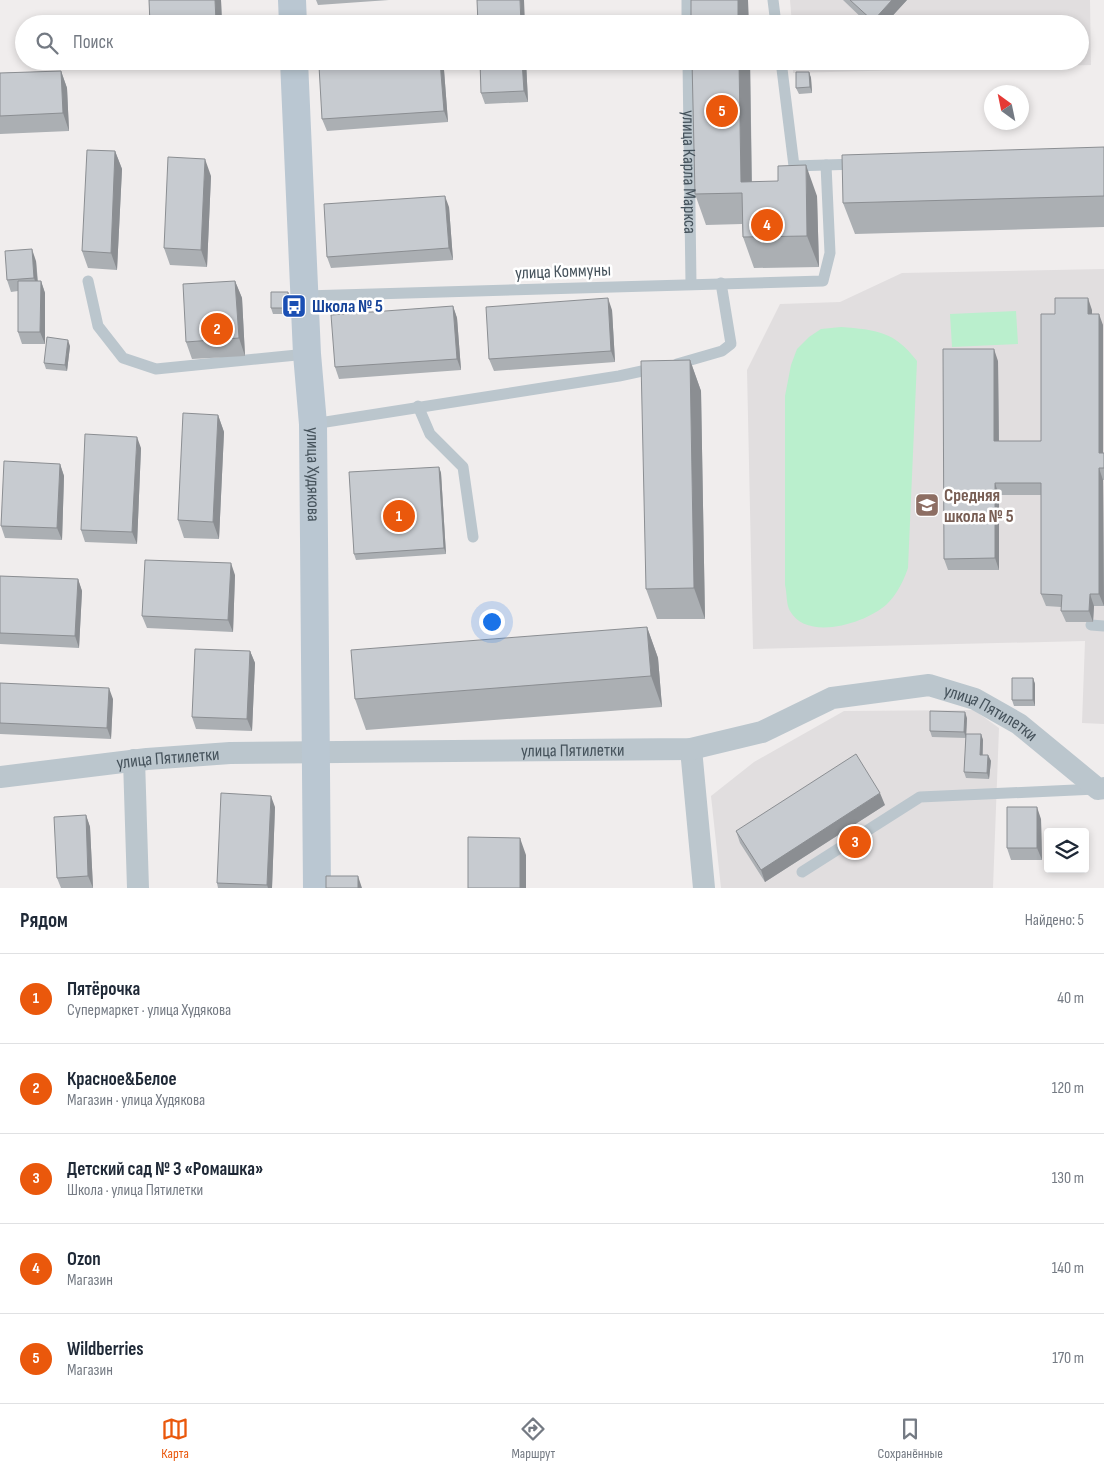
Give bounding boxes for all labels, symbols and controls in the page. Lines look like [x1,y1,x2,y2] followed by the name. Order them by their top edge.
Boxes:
[15,15,1089,70] search box
[33,29,61,57] icon: search
[73,31,113,54] text: Поиск
[984,85,1029,130] north arrow
[706,92,738,130] pin: 5
[678,110,700,234] street label: улица Карла Маркса
[751,206,783,244] pin: 4
[515,259,611,284] street label: улица Коммуны
[281,293,307,319] bus stop icon: Школа № 5
[312,296,383,317] place label: Школа № 5
[201,310,233,348] pin: 2
[302,427,324,522] street label: улица Худякова
[944,485,1014,527] place label: Средняя школа № 5
[914,492,940,518] school or university icon: Средняя школа № 5
[383,497,415,535] pin: 1
[479,609,505,635] your location
[941,680,1042,746] street label: улица Пятилетки
[521,740,624,761] street label: улица Пятилетки
[115,744,220,774] street label: улица Пятилетки
[839,823,871,861] pin: 3
[1044,828,1089,873] map controls
[1044,828,1089,873] button: layers
[20,908,68,933] text: Рядом
[1025,911,1084,930] text: Найдено: 5
[67,978,140,1001] text: Пятёрочка
[33,989,39,1008] text: 1
[1057,989,1084,1008] text: 40 m
[67,1001,231,1020] text: Супермаркет · улица Худякова
[67,1068,177,1091] text: Красное&Белое
[32,1079,40,1098] text: 2
[1052,1079,1084,1098] text: 120 m
[67,1091,205,1110] text: Магазин · улица Худякова
[67,1158,263,1181] text: Детский сад № 3 «Ромашка»
[32,1169,40,1188] text: 3
[1052,1169,1084,1188] text: 130 m
[67,1181,203,1200] text: Школа · улица Пятилетки
[67,1248,101,1271] text: Ozon
[32,1259,40,1278] text: 4
[1052,1259,1084,1278] text: 140 m
[67,1271,113,1290] text: Магазин
[67,1338,144,1361] text: Wildberries
[32,1349,40,1368] text: 5
[1052,1349,1084,1368] text: 170 m
[67,1361,113,1380] text: Магазин
[161,1415,189,1462] tab: Карта
[511,1415,555,1462] tab: Маршрут
[878,1415,943,1462] tab: Сохранённые

